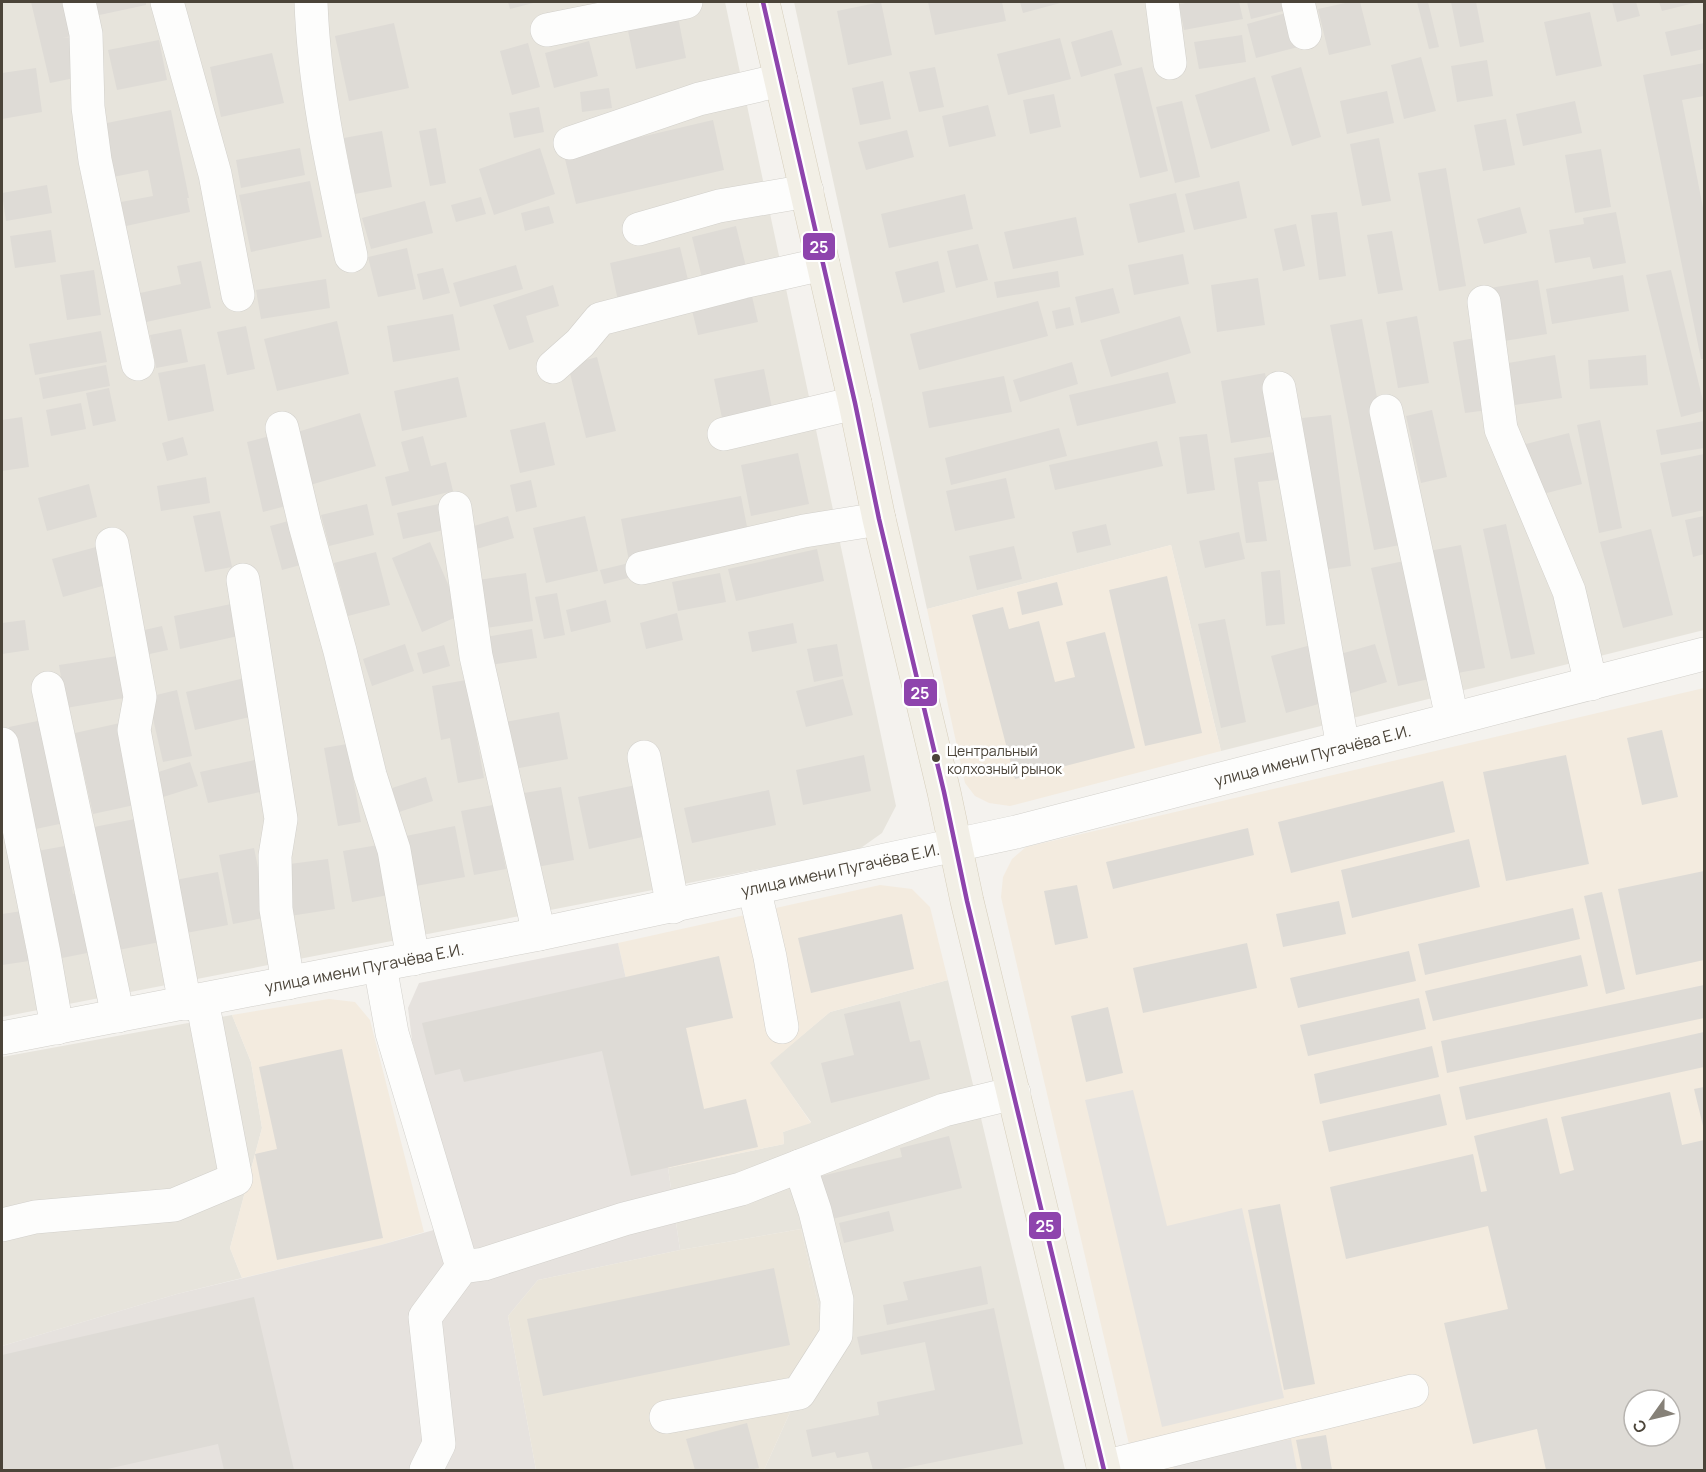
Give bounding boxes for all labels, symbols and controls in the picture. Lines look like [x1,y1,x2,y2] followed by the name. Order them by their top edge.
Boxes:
[802,232,836,261] line badge: 25
[810,236,828,258] text: 25
[903,678,938,707] line badge: 25
[911,682,929,704] text: 25
[1212,719,1413,791] street label: улица имени Пугачёва Е.И.
[947,741,1063,778] place label: Центральный колхозный рынок
[930,752,942,764] marker: Центральный колхозный рынок
[739,838,941,901] street label: улица имени Пугачёва Е.И.
[263,938,466,998] street label: улица имени Пугачёва Е.И.
[1028,1211,1062,1240] line badge: 25
[1036,1215,1054,1237] text: 25
[1622,1388,1682,1448] north arrow
[1627,1415,1652,1437] text: С

